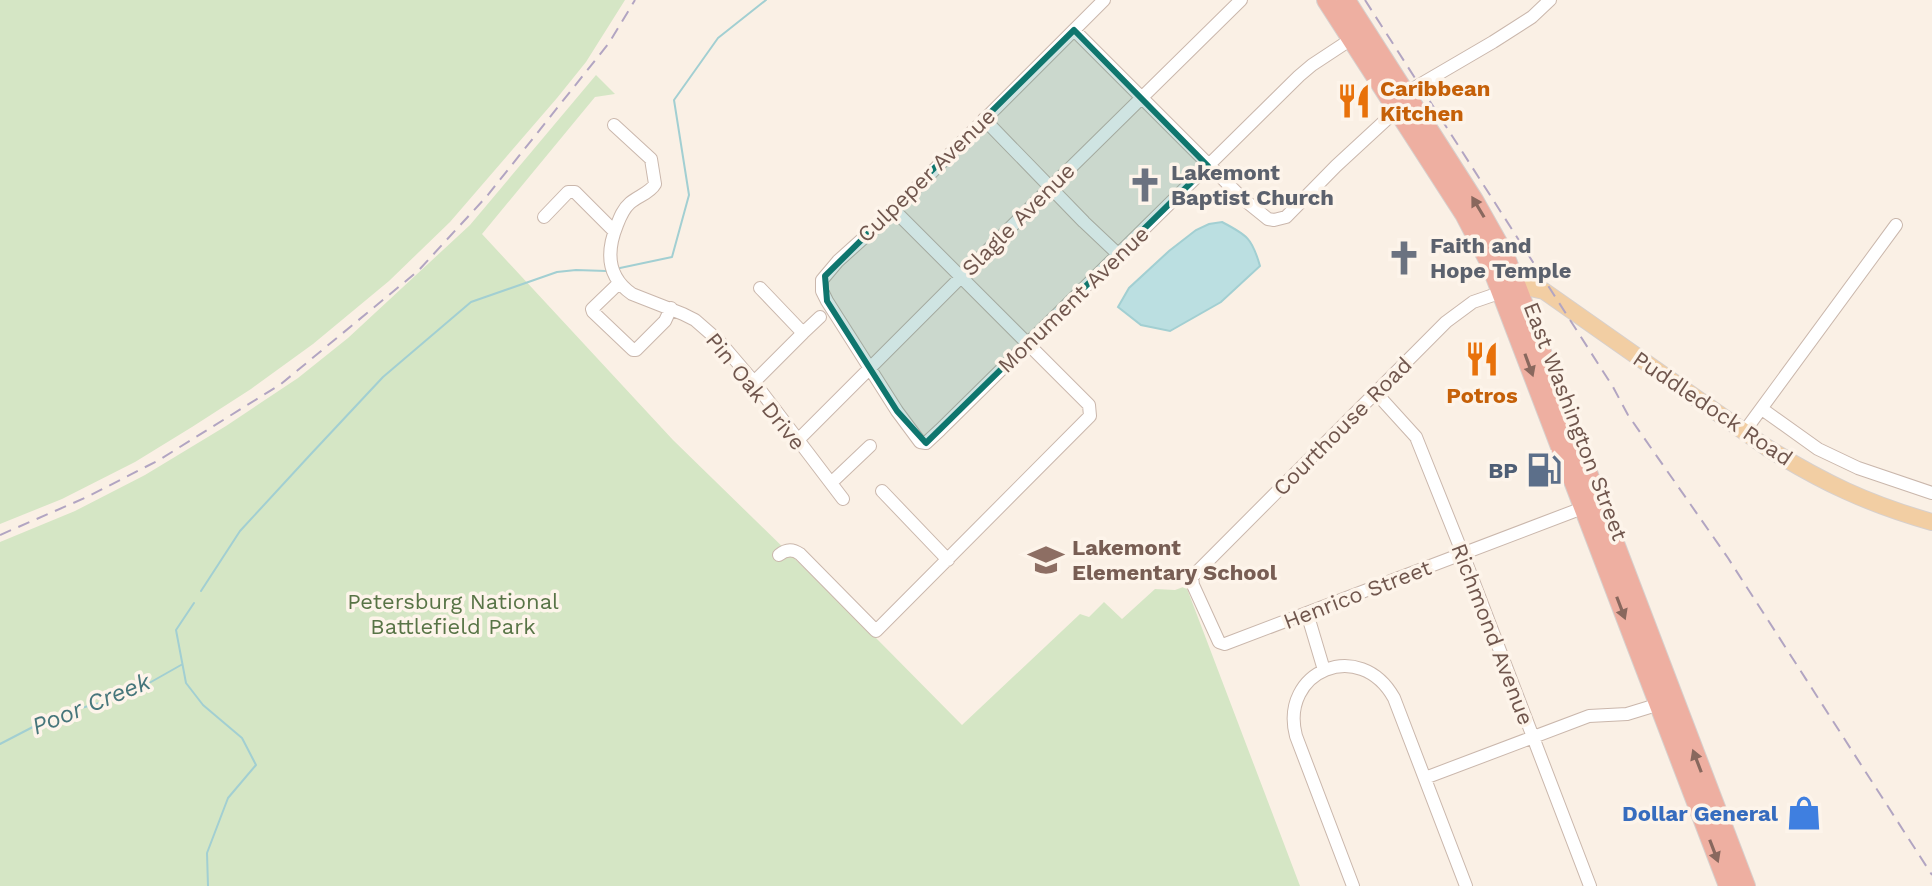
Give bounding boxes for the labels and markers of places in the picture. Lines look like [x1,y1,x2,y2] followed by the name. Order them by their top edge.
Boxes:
[1380,76,1490,126] place label: Caribbean Kitchen
[1335,82,1373,120] restaurant icon: Caribbean Kitchen
[1171,160,1334,210] place label: Lakemont Baptist Church
[1126,166,1164,204] church icon: Lakemont Baptist Church
[1430,233,1571,283] place label: Faith and Hope Temple
[1385,239,1423,277] church icon: Faith and Hope Temple
[1463,340,1501,378] restaurant icon: Potros
[1446,383,1518,408] place label: Potros
[1525,451,1563,489] fuel station icon: BP
[1488,458,1518,483] place label: BP
[1072,535,1278,585] place label: Lakemont Elementary School
[1027,541,1065,579] school or university icon: Lakemont Elementary School
[1785,794,1823,832] shop icon: Dollar General
[1622,801,1779,826] place label: Dollar General

